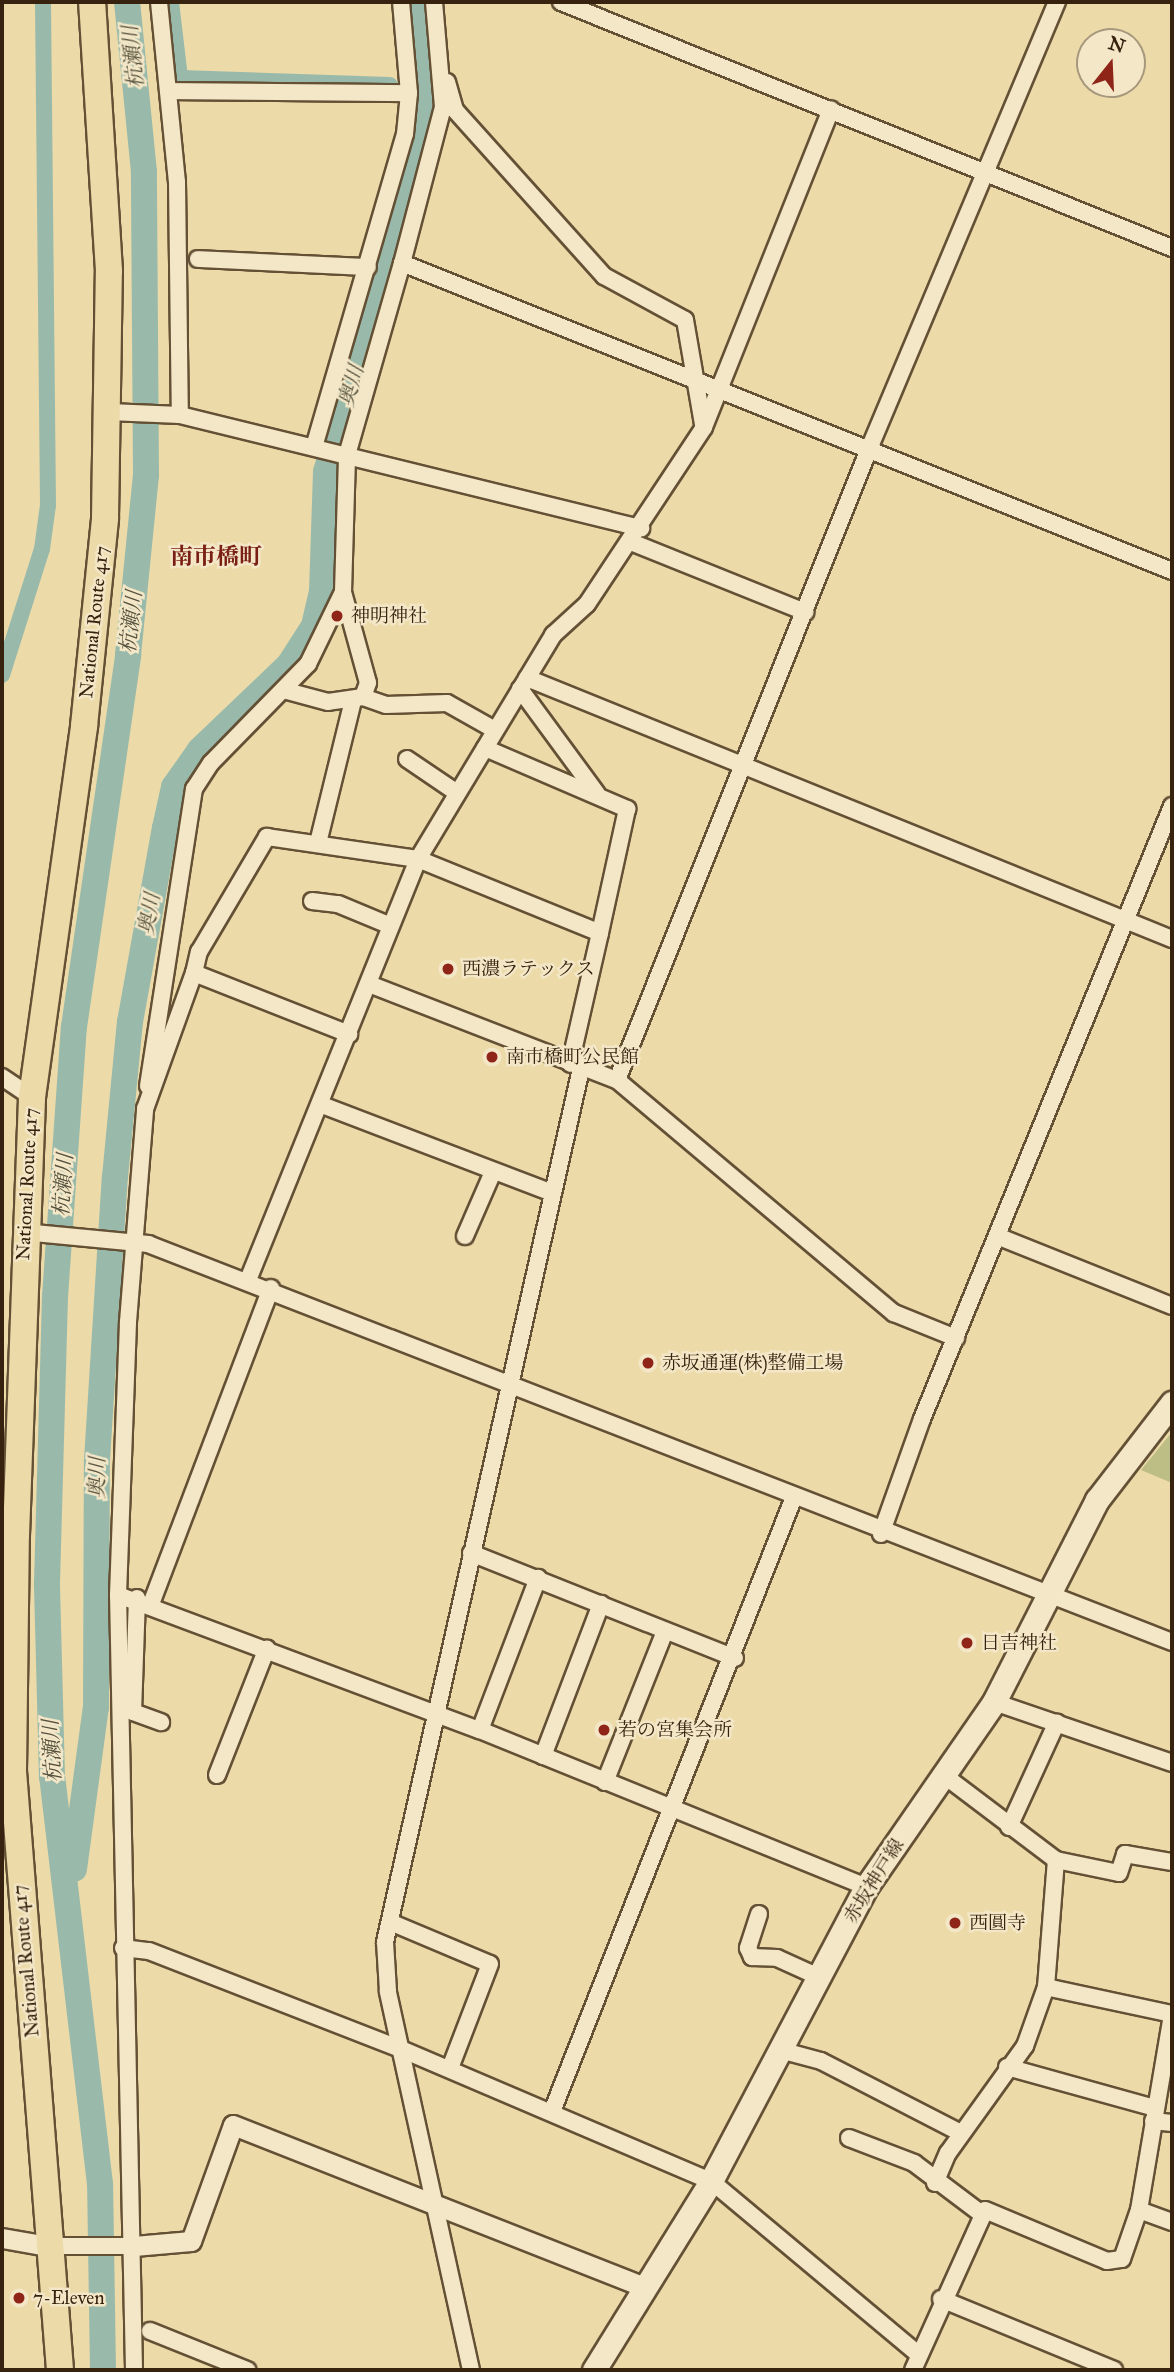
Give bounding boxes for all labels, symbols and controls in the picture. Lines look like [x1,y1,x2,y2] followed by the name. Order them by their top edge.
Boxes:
[117,24,149,90] water label: 杭瀬川
[1076,28,1146,98] north arrow
[1106,31,1128,58] text: N
[333,362,369,410] water label: 奥川
[170,542,262,570] district label: 南市橋町
[75,545,113,699] street label: National Route 417
[115,589,147,655] water label: 杭瀬川
[351,605,427,627] place label: 神明神社
[329,608,345,624] marker: 神明神社
[133,891,165,937] water label: 奥川
[462,958,595,980] place label: 西濃ラテックス
[440,961,456,977] marker: 西濃ラテックス
[506,1046,639,1068] place label: 南市橋町公民館
[484,1049,500,1065] marker: 南市橋町公民館
[12,1107,42,1261] street label: National Route 417
[48,1153,78,1217] water label: 杭瀬川
[662,1352,844,1374] place label: 赤坂通運(株)整備工場
[640,1355,656,1371] marker: 赤坂通運(株)整備工場
[84,1457,110,1499] water label: 奥川
[981,1632,1057,1654] place label: 日吉神社
[959,1635,975,1651] marker: 日吉神社
[38,1719,66,1783] water label: 杭瀬川
[618,1719,732,1741] place label: 若の宮集会所
[596,1722,612,1738] marker: 若の宮集会所
[839,1835,909,1927] street label: 赤坂神戸線
[8,1884,44,2038] street label: National Route 417
[969,1912,1026,1934] place label: 西圓寺
[947,1915,963,1931] marker: 西圓寺
[33,2287,105,2309] place label: 7-Eleven
[11,2290,27,2306] marker: 7-Eleven

